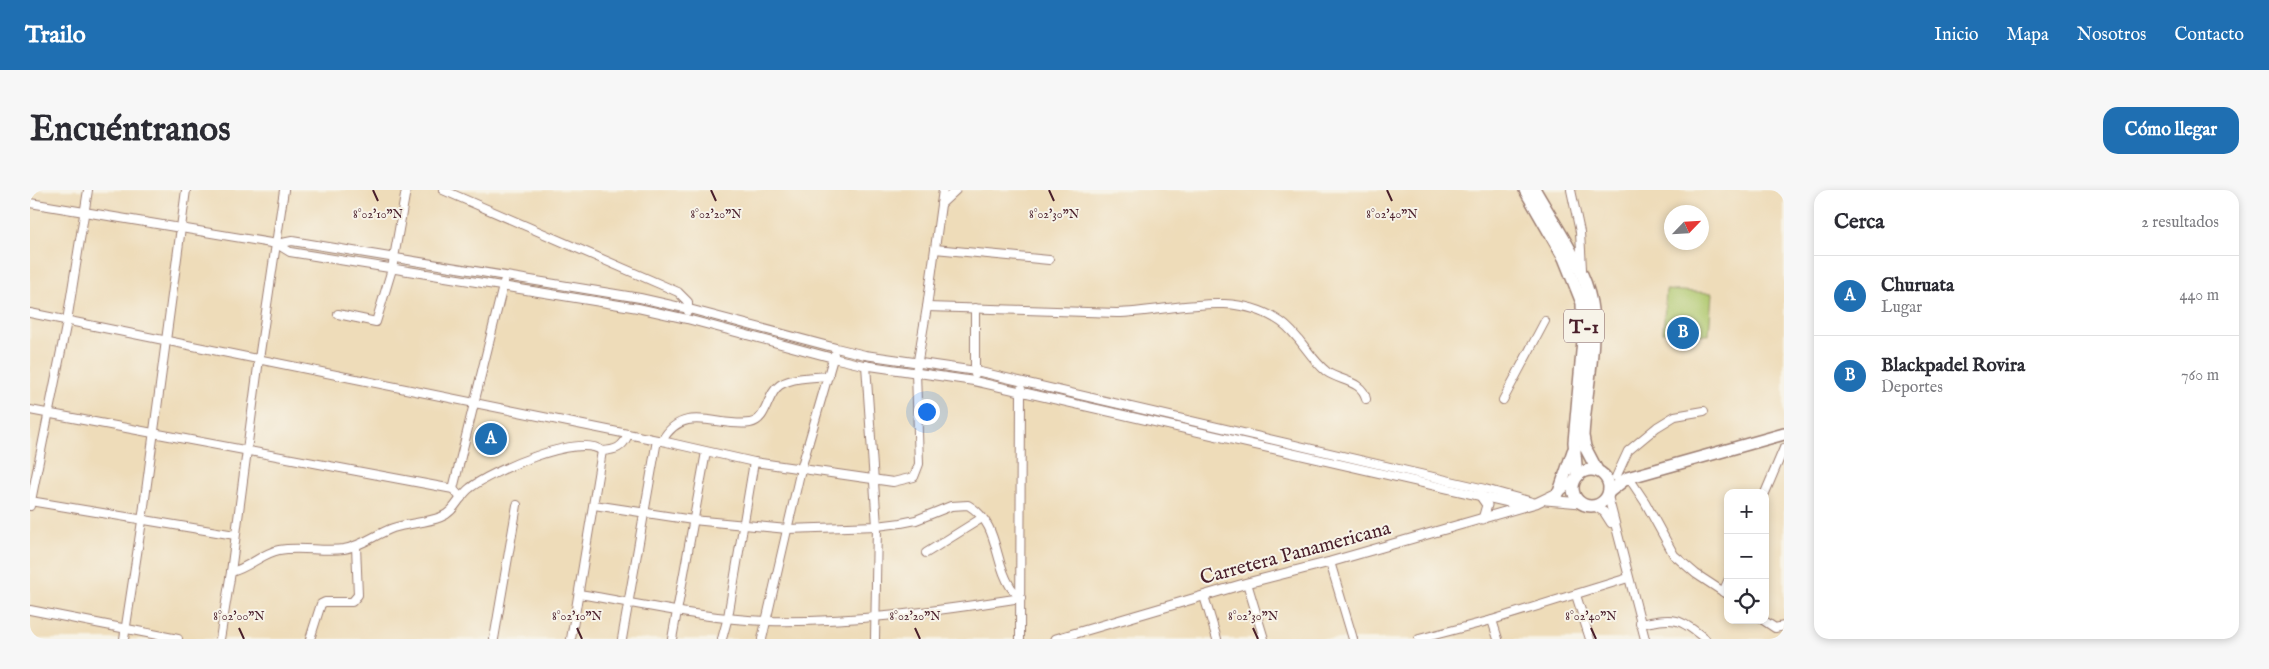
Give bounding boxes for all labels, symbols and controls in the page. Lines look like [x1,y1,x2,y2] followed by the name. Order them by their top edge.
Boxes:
[25,20,86,51] text: Trailo
[1934,24,1979,47] text: Inicio
[2007,24,2049,47] text: Mapa
[2077,24,2146,47] text: Nosotros
[2174,24,2244,47] text: Contacto
[2103,107,2239,154] button: Cómo llegar
[30,108,230,153] text: Encuéntranos
[1664,205,1709,250] north arrow
[353,207,404,222] text: 8°02'10"N
[690,207,742,222] text: 8°02'20"N
[1029,207,1080,222] text: 8°02'30"N
[1366,207,1418,222] text: 8°02'40"N
[1834,209,1884,236] text: Cerca
[2141,213,2219,233] text: 2 resultados
[1881,274,1954,298] text: Churuata
[1845,286,1855,306] text: A
[2180,286,2219,306] text: 440 m
[1881,298,1922,318] text: Lugar
[1564,310,1604,342] road number: T-1
[1667,314,1699,352] pin: B
[1881,354,2025,378] text: Blackpadel Rovira
[1845,366,1855,386] text: B
[2181,366,2219,386] text: 760 m
[1881,378,1943,398] text: Deportes
[914,399,940,425] your location
[475,420,507,458] pin: A
[1724,489,1769,624] map controls
[1724,489,1769,534] button: +
[1197,516,1394,591] street label: Carretera Panamericana
[1724,534,1769,579] button: −
[1724,579,1769,624] button: locate
[213,609,265,624] text: 8°02'00"N
[552,609,603,624] text: 8°02'10"N
[889,609,941,624] text: 8°02'20"N
[1228,609,1279,624] text: 8°02'30"N
[1565,609,1617,624] text: 8°02'40"N

